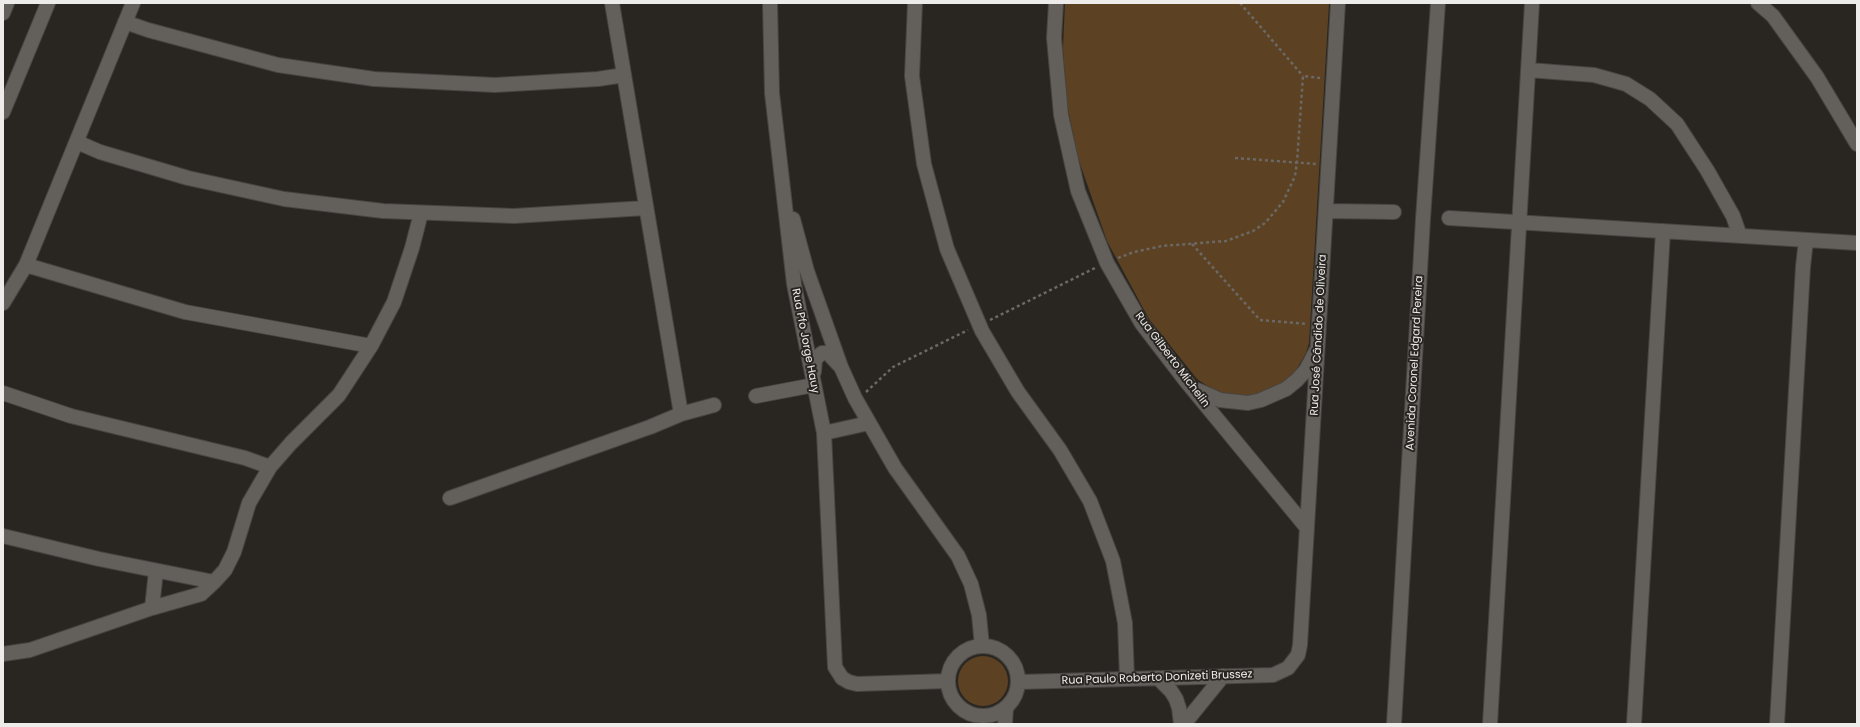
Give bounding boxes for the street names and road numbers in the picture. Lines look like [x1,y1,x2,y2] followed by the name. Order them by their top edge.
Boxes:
[1308,254,1330,416] street label: Rua José Cândido de Oliveira
[1404,275,1426,451] street label: Avenida Coronel Edgard Pereira
[788,287,822,395] street label: Rua Pfo Jorge Hauy
[1132,310,1212,410] street label: Rua Gilberto Michelin
[1061,668,1253,688] street label: Rua Paulo Roberto Donizeti Brussez

